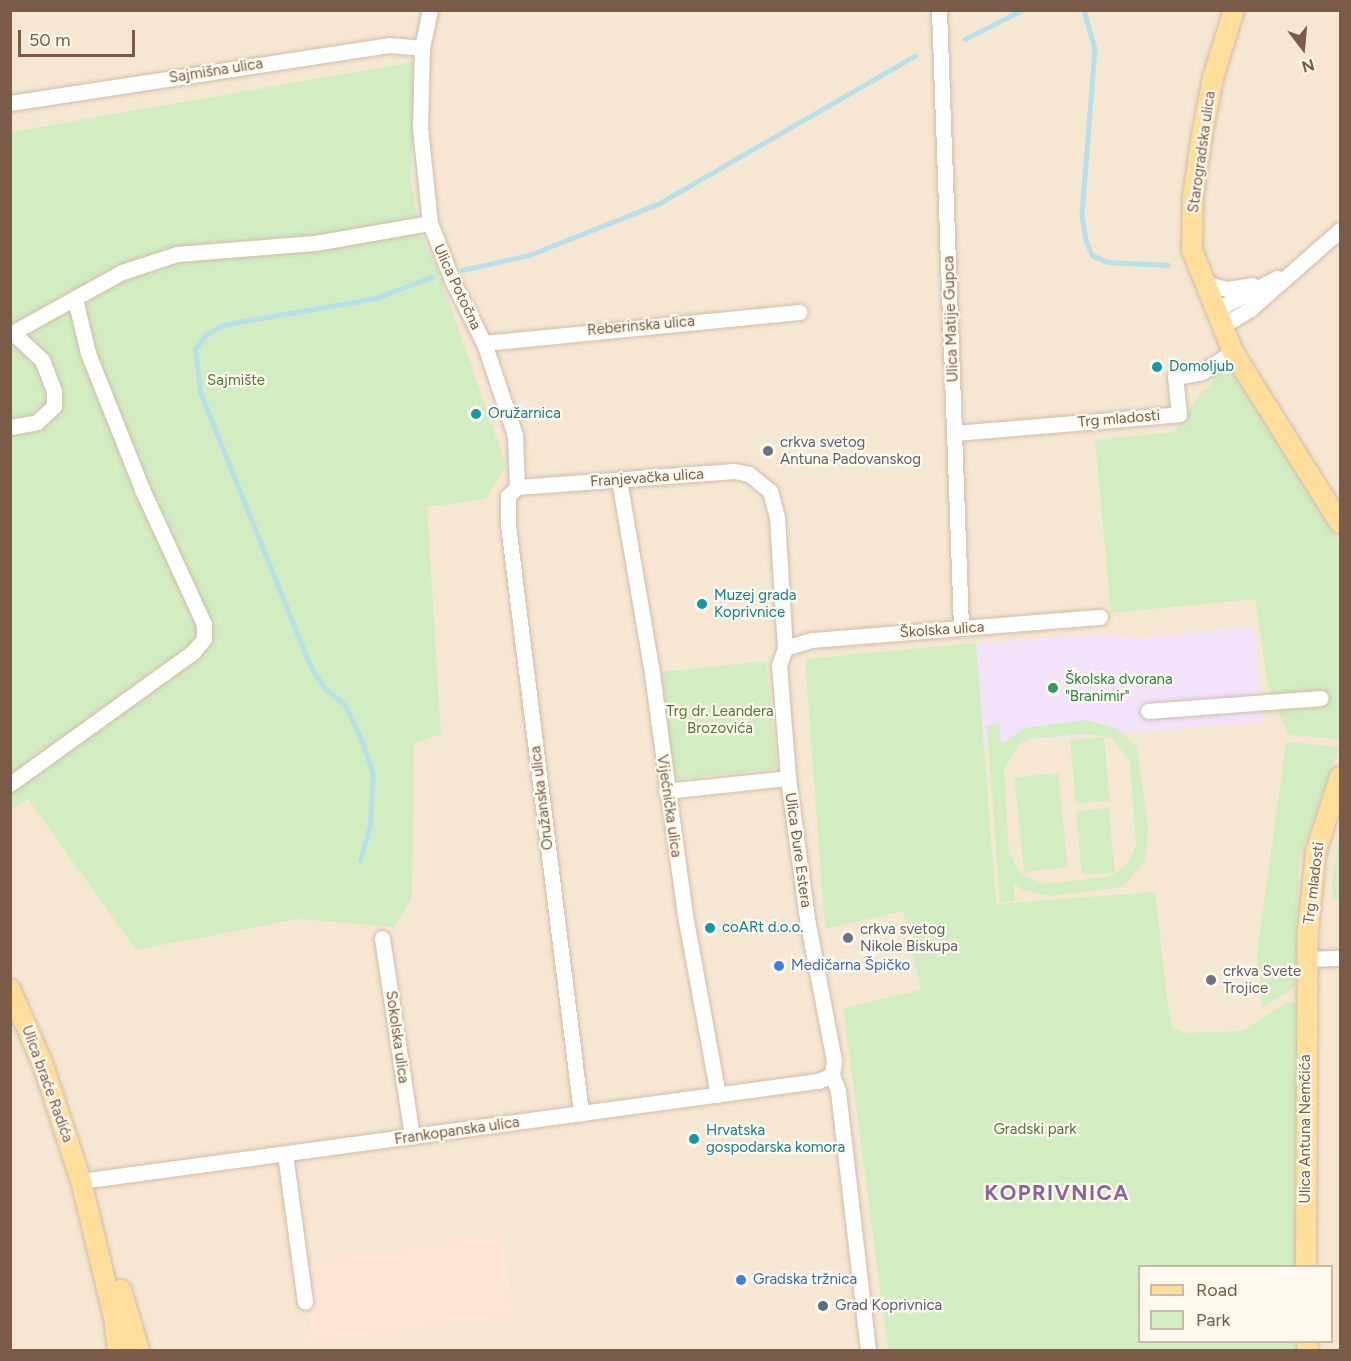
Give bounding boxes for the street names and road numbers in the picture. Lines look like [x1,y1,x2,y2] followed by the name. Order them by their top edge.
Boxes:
[168,55,264,87] street label: Sajmišna ulica
[1185,90,1219,214] street label: Starogradska ulica
[429,241,485,333] street label: Ulica Potočna
[940,255,962,383] street label: Ulica Matije Gupca
[586,312,696,340] street label: Reberinska ulica
[1077,406,1161,432] street label: Trg mladosti
[590,465,704,491] street label: Franjevačka ulica
[899,618,985,642] street label: Školska ulica
[527,745,557,851] street label: Oružanska ulica
[653,753,685,859] street label: Vijećnička ulica
[781,791,815,909] street label: Ulica Đure Estera
[1300,841,1328,925] street label: Trg mladosti
[382,990,412,1084] street label: Sokolska ulica
[17,1023,77,1145] street label: Ulica braće Radića
[1297,1054,1315,1204] street label: Ulica Antuna Nemčića
[393,1113,521,1149] street label: Frankopanska ulica

